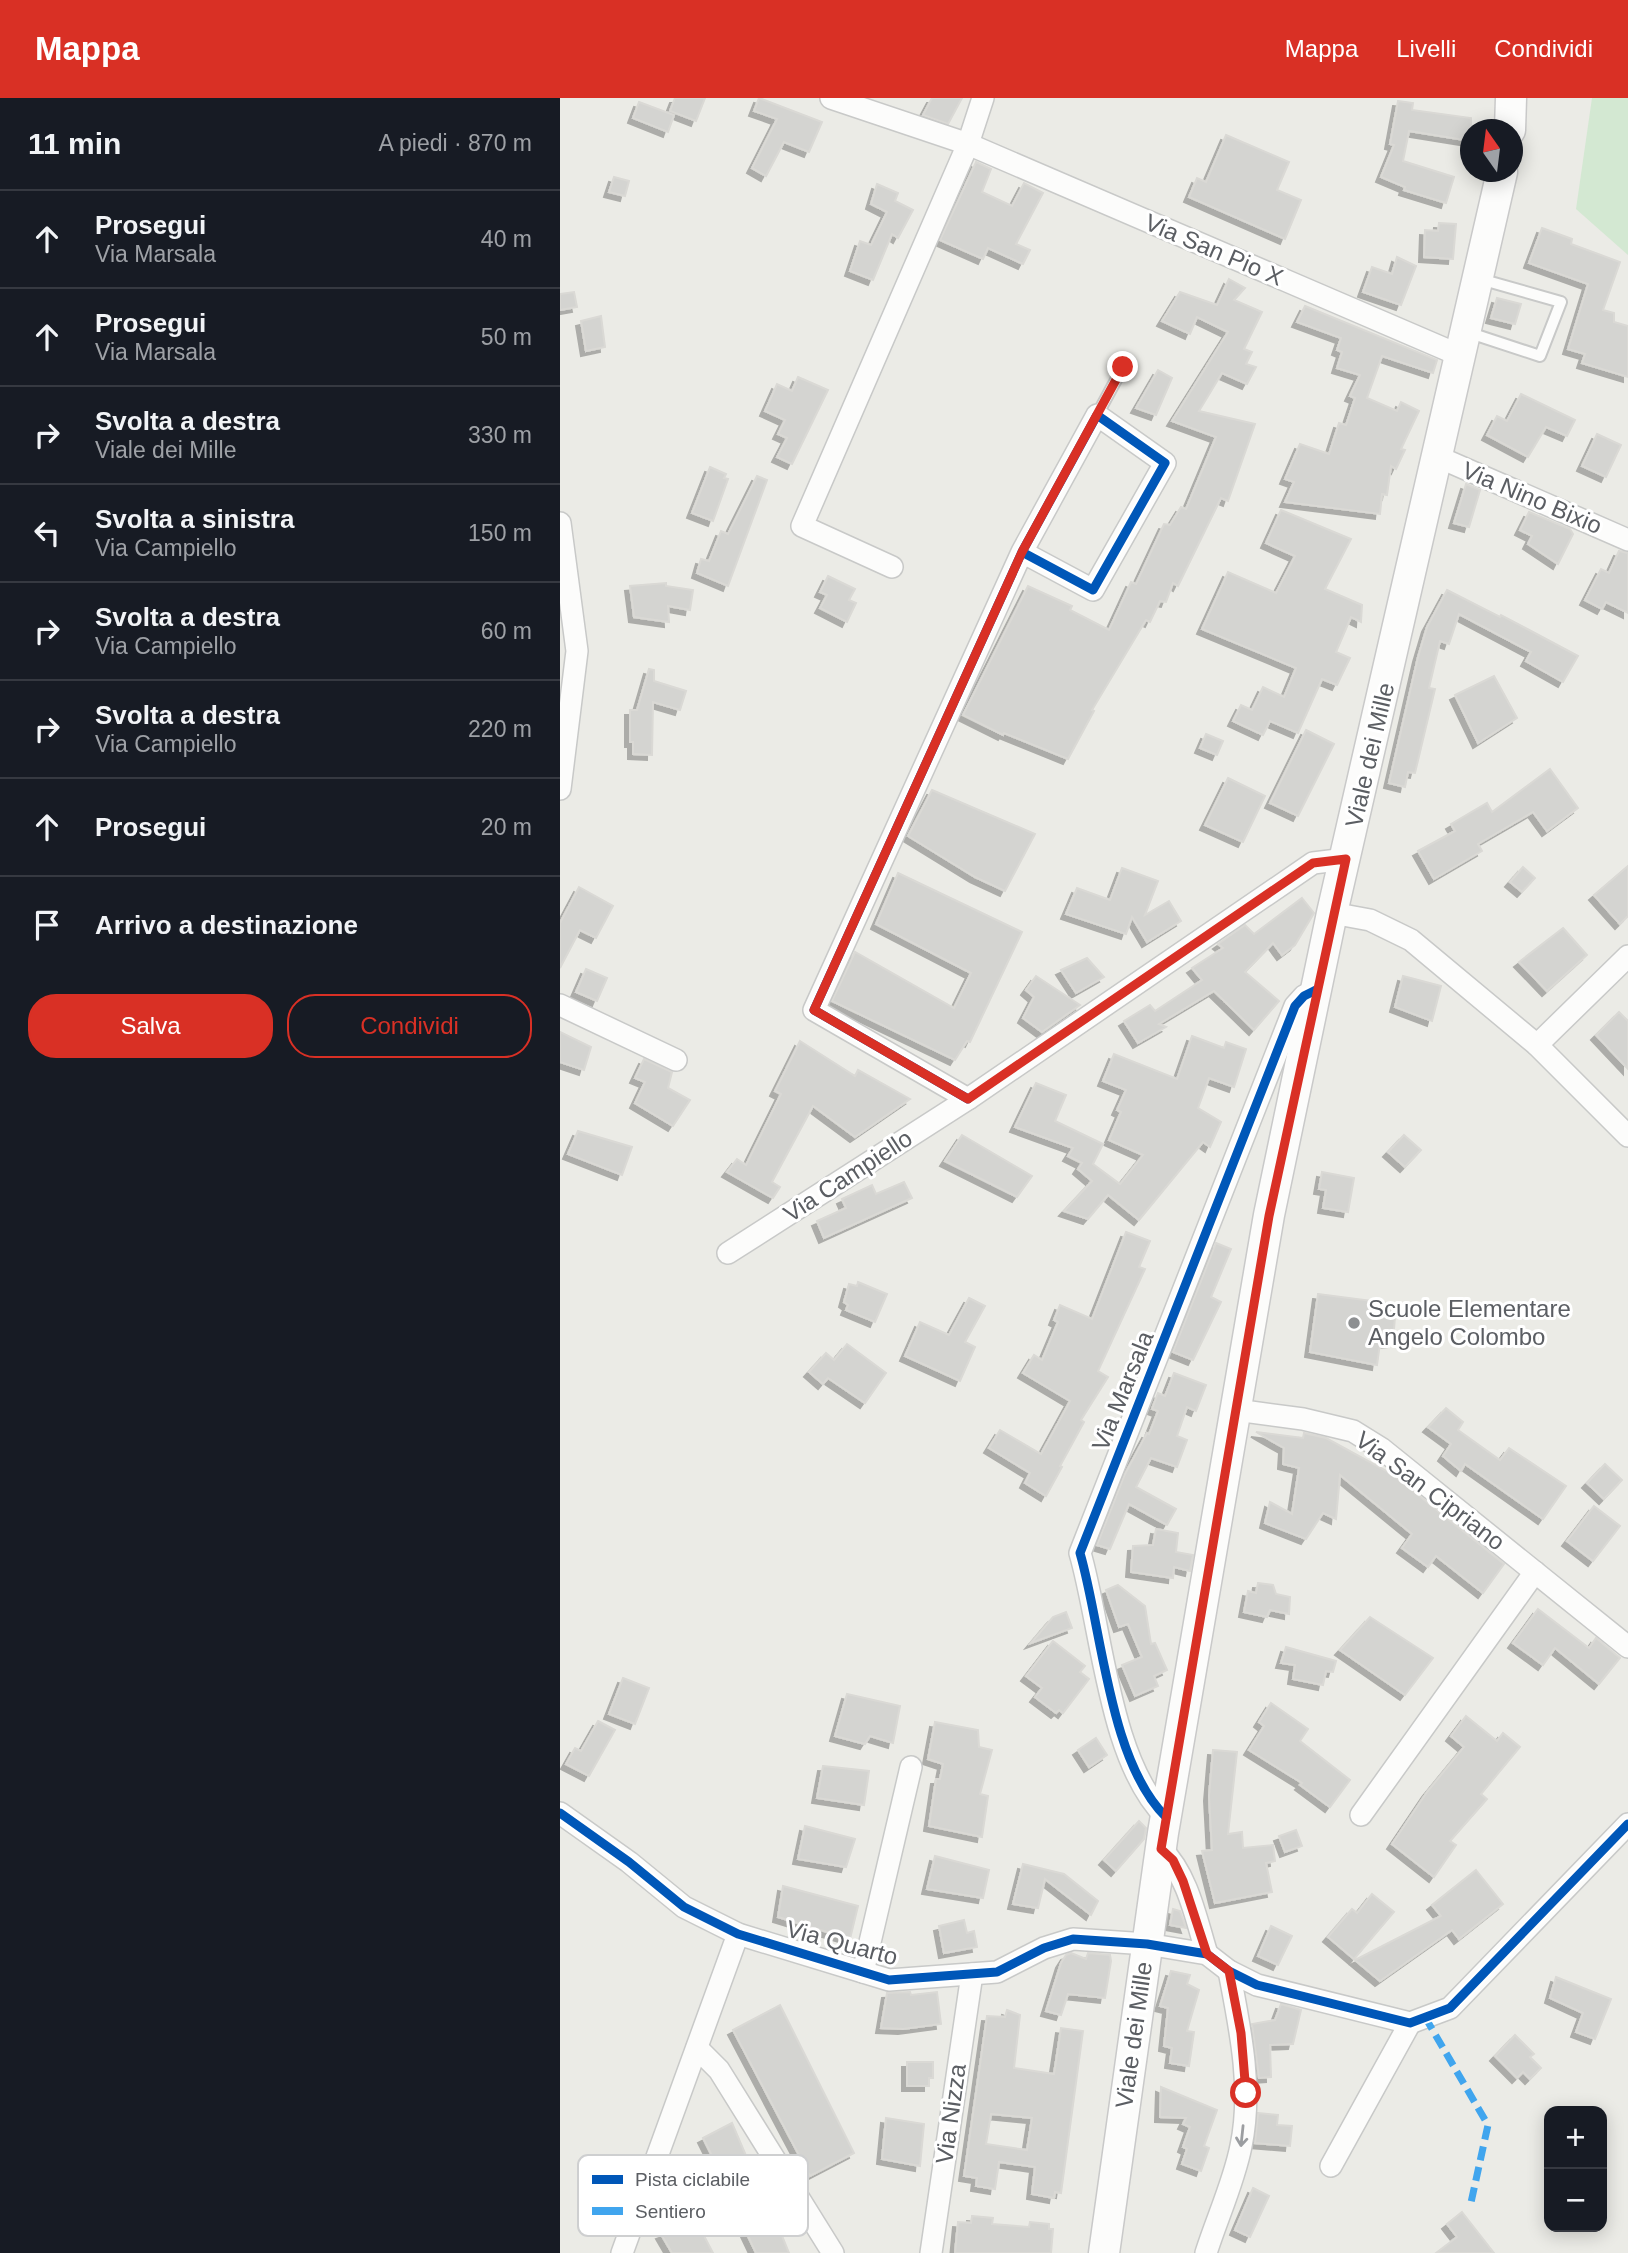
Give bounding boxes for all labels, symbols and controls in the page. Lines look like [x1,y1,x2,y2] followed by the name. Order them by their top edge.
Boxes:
[35,30,140,67] text: Mappa
[1285,35,1358,62] text: Mappa
[1396,35,1456,62] text: Livelli
[1494,35,1593,62] text: Condividi
[1460,119,1523,182] north arrow
[28,127,121,160] text: 11 min
[379,130,532,156] text: A piedi · 870 m
[1141,208,1287,291] street label: Via San Pio X
[95,210,206,240] text: Prosegui
[28,220,66,258] icon: ahead
[481,226,532,252] text: 40 m
[95,241,216,267] text: Via Marsala
[95,308,206,338] text: Prosegui
[28,318,66,356] icon: ahead
[481,324,532,350] text: 50 m
[95,339,216,365] text: Via Marsala
[1107,351,1138,382] route end
[95,406,280,436] text: Svolta a destra
[28,416,66,454] icon: right
[468,422,532,448] text: 330 m
[95,437,236,463] text: Viale dei Mille
[1458,456,1606,539] street label: Via Nino Bixio
[95,504,294,534] text: Svolta a sinistra
[28,514,66,552] icon: left
[468,520,532,546] text: 150 m
[95,535,236,561] text: Via Campiello
[95,602,280,632] text: Svolta a destra
[28,612,66,650] icon: right
[481,618,532,644] text: 60 m
[95,633,236,659] text: Via Campiello
[1340,680,1399,830] street label: Viale dei Mille
[95,700,280,730] text: Svolta a destra
[28,710,66,748] icon: right
[468,716,532,742] text: 220 m
[95,731,236,757] text: Via Campiello
[28,808,66,846] icon: ahead
[95,812,206,842] text: Prosegui
[481,814,532,840] text: 20 m
[28,906,66,944] icon: arrive
[95,910,358,940] text: Arrivo a destinazione
[28,994,273,1058] button: Salva
[287,994,532,1058] button: Condividi
[778,1124,917,1227] street label: Via Campiello
[1368,1295,1571,1350] place label: Scuole Elementare Angelo Colombo
[1346,1315,1362,1331] marker: Scuole Elementare Angelo Colombo
[1086,1327,1159,1454] street label: Via Marsala
[1350,1426,1510,1555] street label: Via San Cipriano
[783,1915,901,1970] street label: Via Quarto
[1110,1960,1157,2110] street label: Viale dei Mille
[930,2061,971,2166] street label: Via Nizza
[1230,2077,1261,2108] route start
[1544,2106,1607,2232] map controls
[1544,2106,1607,2169] button: +
[1235,2124,1248,2147] one-way arrow
[578,2155,808,2236] legend
[635,2169,750,2190] text: Pista ciclabile
[1544,2169,1607,2232] button: −
[635,2201,706,2222] text: Sentiero

